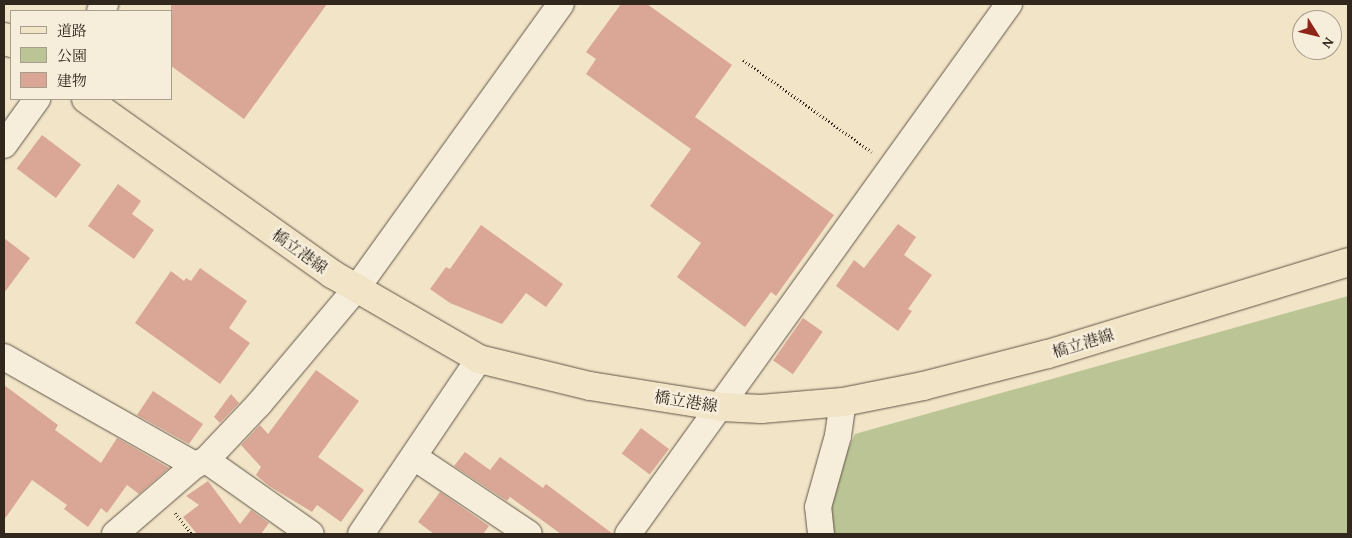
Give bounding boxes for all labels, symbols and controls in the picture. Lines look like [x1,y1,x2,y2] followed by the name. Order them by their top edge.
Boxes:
[10,10,172,100] legend
[1292,10,1342,60] north arrow
[57,20,87,41] text: 道路
[1317,34,1339,53] text: N
[57,45,87,66] text: 公園
[57,70,87,91] text: 建物
[268,224,332,278] street label: 橋立港線
[1050,324,1116,362] street label: 橋立港線
[653,387,719,415] street label: 橋立港線

